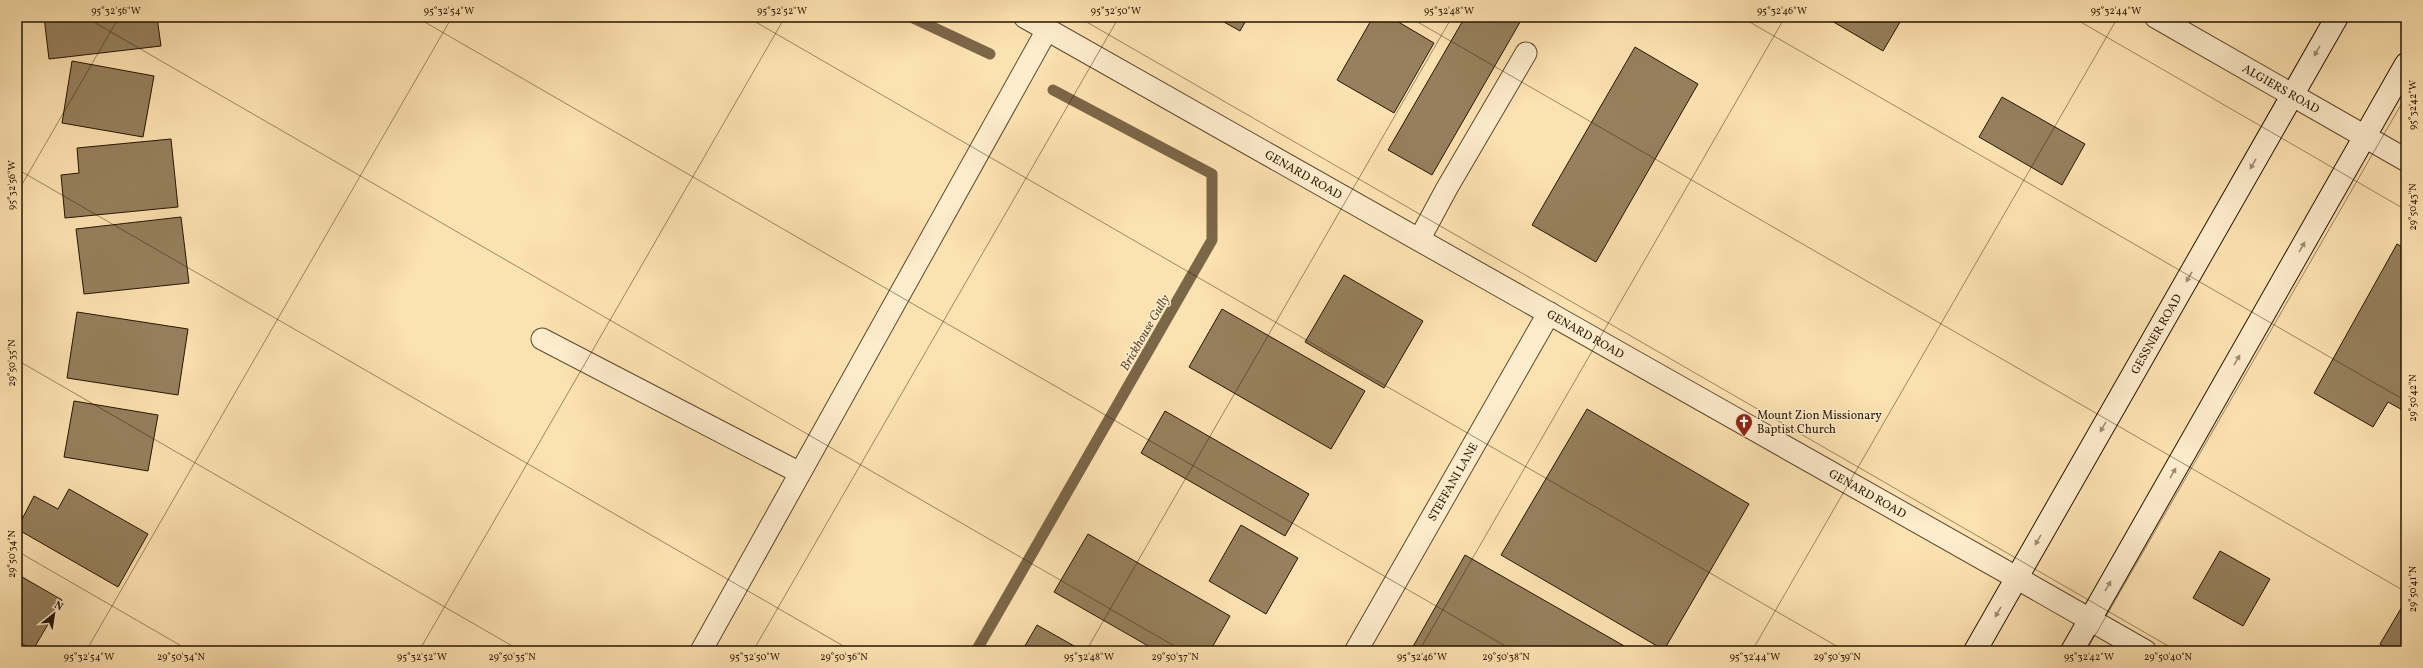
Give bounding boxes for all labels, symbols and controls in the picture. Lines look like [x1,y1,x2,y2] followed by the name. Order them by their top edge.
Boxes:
[91,4,141,18] text: 95°32'56"W
[424,4,474,18] text: 95°32'54"W
[757,4,807,18] text: 95°32'52"W
[1091,4,1141,18] text: 95°32'50"W
[1424,4,1474,18] text: 95°32'48"W
[1757,4,1807,18] text: 95°32'46"W
[2091,4,2141,18] text: 95°32'44"W
[2314,45,2321,57] one-way arrow
[2239,61,2322,118] street label: ALGIERS ROAD
[2406,80,2420,130] text: 95°32'42"W
[1261,147,1345,204] street label: GENARD ROAD
[2250,158,2256,170] one-way arrow
[5,160,19,210] text: 95°32'56"W
[2406,183,2420,231] text: 29°50'43"N
[2298,241,2305,253] one-way arrow
[2185,271,2192,283] one-way arrow
[1117,291,1175,374] water label: Brickhouse Gully
[2128,291,2186,378] street label: GESSNER ROAD
[1543,307,1627,363] street label: GENARD ROAD
[5,339,19,387] text: 29°50'35"N
[2234,354,2241,366] one-way arrow
[2406,374,2420,422] text: 29°50'42"N
[1757,408,1882,438] place label: Mount Zion Missionary Baptist Church
[1734,412,1754,437] church icon: Mount Zion Missionary Baptist Church
[2099,421,2106,433] one-way arrow
[1425,440,1482,524] street label: STEFFANI LANE
[1826,466,1909,523] street label: GENARD ROAD
[2169,467,2176,479] one-way arrow
[5,529,19,578] text: 29°50'34"N
[2035,534,2042,546] one-way arrow
[2406,565,2420,612] text: 29°50'41"N
[2105,580,2112,592] one-way arrow
[34,594,74,634] north arrow
[51,598,65,615] text: N
[1994,606,2001,618] one-way arrow
[64,650,114,664] text: 95°32'54"W
[157,650,206,664] text: 29°50'34"N
[397,650,447,664] text: 95°32'52"W
[488,650,536,664] text: 29°50'35"N
[730,650,780,664] text: 95°32'50"W
[820,650,868,664] text: 29°50'36"N
[1064,650,1114,664] text: 95°32'48"W
[1151,650,1199,664] text: 29°50'37"N
[1397,650,1447,664] text: 95°32'46"W
[1482,650,1530,664] text: 29°50'38"N
[1730,650,1780,664] text: 95°32'44"W
[1813,650,1861,664] text: 29°50'39"N
[2064,650,2114,664] text: 95°32'42"W
[2144,650,2193,664] text: 29°50'40"N

